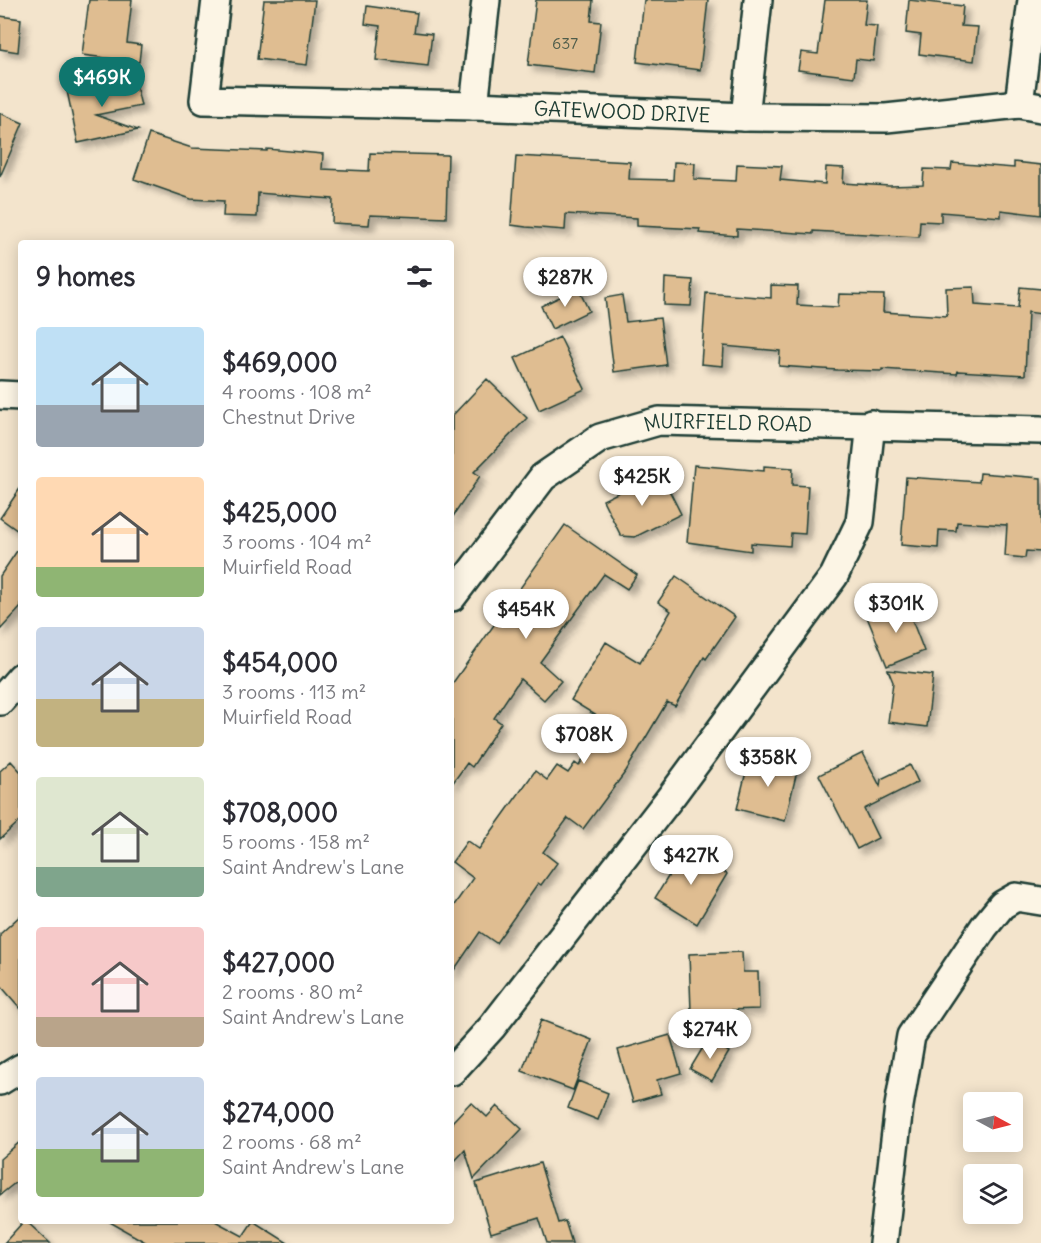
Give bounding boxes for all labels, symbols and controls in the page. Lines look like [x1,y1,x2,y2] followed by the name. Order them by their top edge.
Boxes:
[552,33,578,53] house number: 637
[60,57,144,108] pin: $469K
[73,64,131,89] text: $469K
[533,95,711,128] street label: GATEWOOD DRIVE
[523,257,607,308] pin: $287K
[36,260,135,293] text: 9 homes
[403,260,436,293] icon: filters
[537,264,593,289] text: $287K
[222,346,338,379] text: $469,000
[84,351,156,423] icon: home
[222,379,372,404] text: 4 rooms · 108 m²
[222,404,355,429] text: Chestnut Drive
[641,408,812,437] street label: MUIRFIELD ROAD
[600,456,684,507] pin: $425K
[613,463,671,488] text: $425K
[222,496,337,529] text: $425,000
[84,501,156,573] icon: home
[222,529,372,554] text: 3 rooms · 104 m²
[222,554,352,579] text: Muirfield Road
[854,583,938,634] pin: $301K
[484,589,568,640] pin: $454K
[868,590,924,615] text: $301K
[497,596,555,621] text: $454K
[222,646,338,679] text: $454,000
[84,651,156,723] icon: home
[222,679,366,704] text: 3 rooms · 113 m²
[222,704,352,729] text: Muirfield Road
[542,714,626,765] pin: $708K
[555,721,613,746] text: $708K
[726,737,810,788] pin: $358K
[739,744,797,769] text: $358K
[222,796,338,829] text: $708,000
[84,801,156,873] icon: home
[222,829,370,854] text: 5 rooms · 158 m²
[649,835,733,886] pin: $427K
[663,842,719,867] text: $427K
[222,854,404,879] text: Saint Andrew's Lane
[222,946,335,979] text: $427,000
[84,951,156,1023] icon: home
[222,979,363,1004] text: 2 rooms · 80 m²
[222,1004,404,1029] text: Saint Andrew's Lane
[668,1009,752,1060] pin: $274K
[682,1016,738,1041] text: $274K
[963,1092,1023,1152] north arrow
[963,1092,1023,1224] map controls
[222,1096,335,1129] text: $274,000
[84,1101,156,1173] icon: home
[222,1129,362,1154] text: 2 rooms · 68 m²
[222,1154,404,1179] text: Saint Andrew's Lane
[963,1164,1023,1224] button: layers

